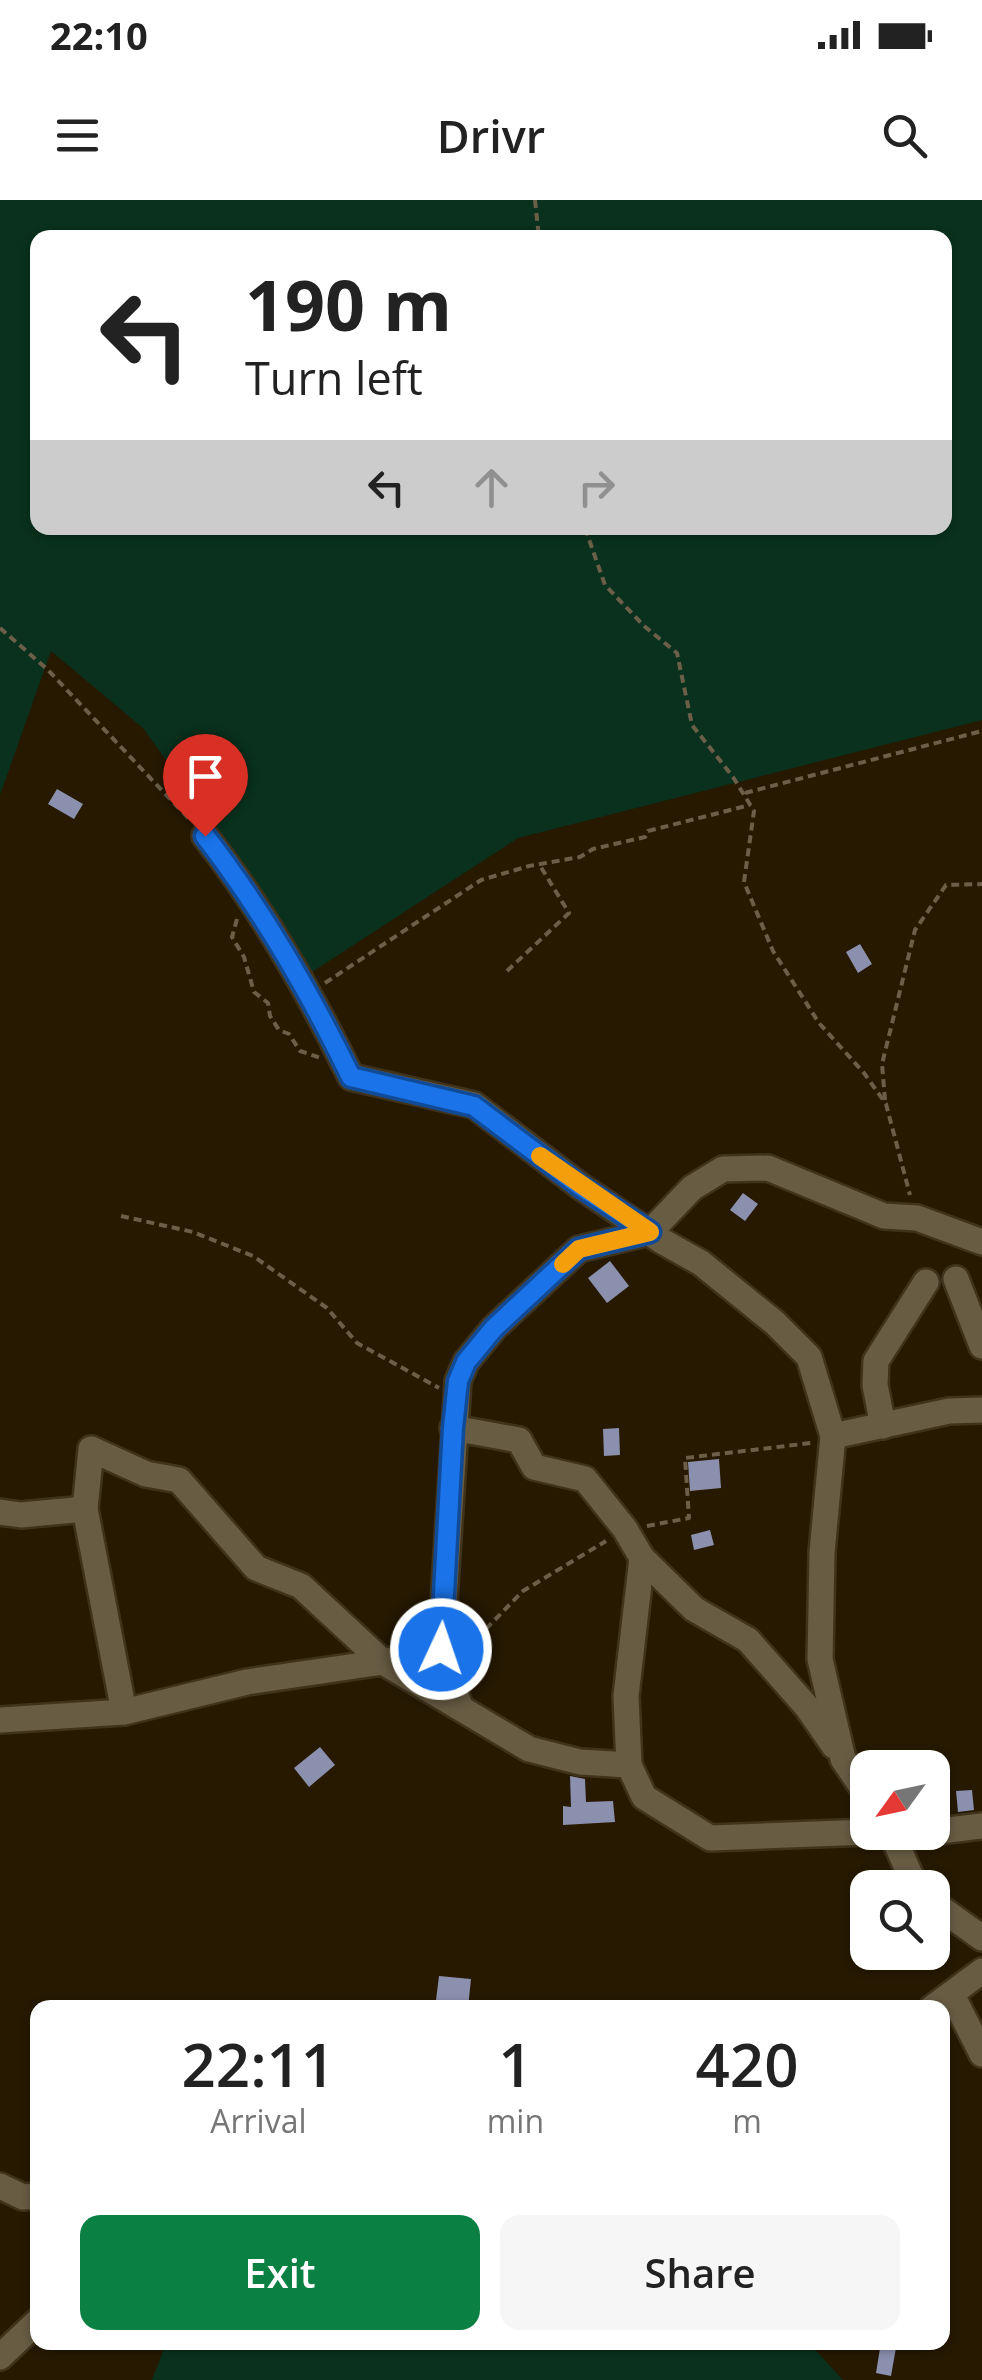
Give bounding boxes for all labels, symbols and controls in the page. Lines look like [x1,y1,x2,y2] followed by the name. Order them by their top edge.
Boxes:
[50,9,148,61] text: 22:10
[437,105,545,166] text: Drivr
[50,108,105,163] icon: menu
[877,108,932,163] icon: search
[245,256,452,352] text: 190 m
[80,270,210,400] icon: left
[245,347,423,408] text: Turn left
[359,460,414,515] icon: left
[464,460,519,515] icon: ahead
[569,460,624,515] icon: right
[163,734,248,837] pin
[178,749,233,804] icon: arrive
[389,1597,493,1701] position arrow
[850,1750,950,1850] north arrow
[850,1750,950,1970] map controls
[850,1870,950,1970] button: search
[182,2023,335,2105] text: 22:11
[498,2023,533,2105] text: 1
[696,2023,798,2105] text: 420
[210,2099,307,2142] text: Arrival
[487,2099,544,2142] text: min
[732,2099,762,2142] text: m
[80,2215,480,2330] button: Exit
[500,2215,900,2330] button: Share

